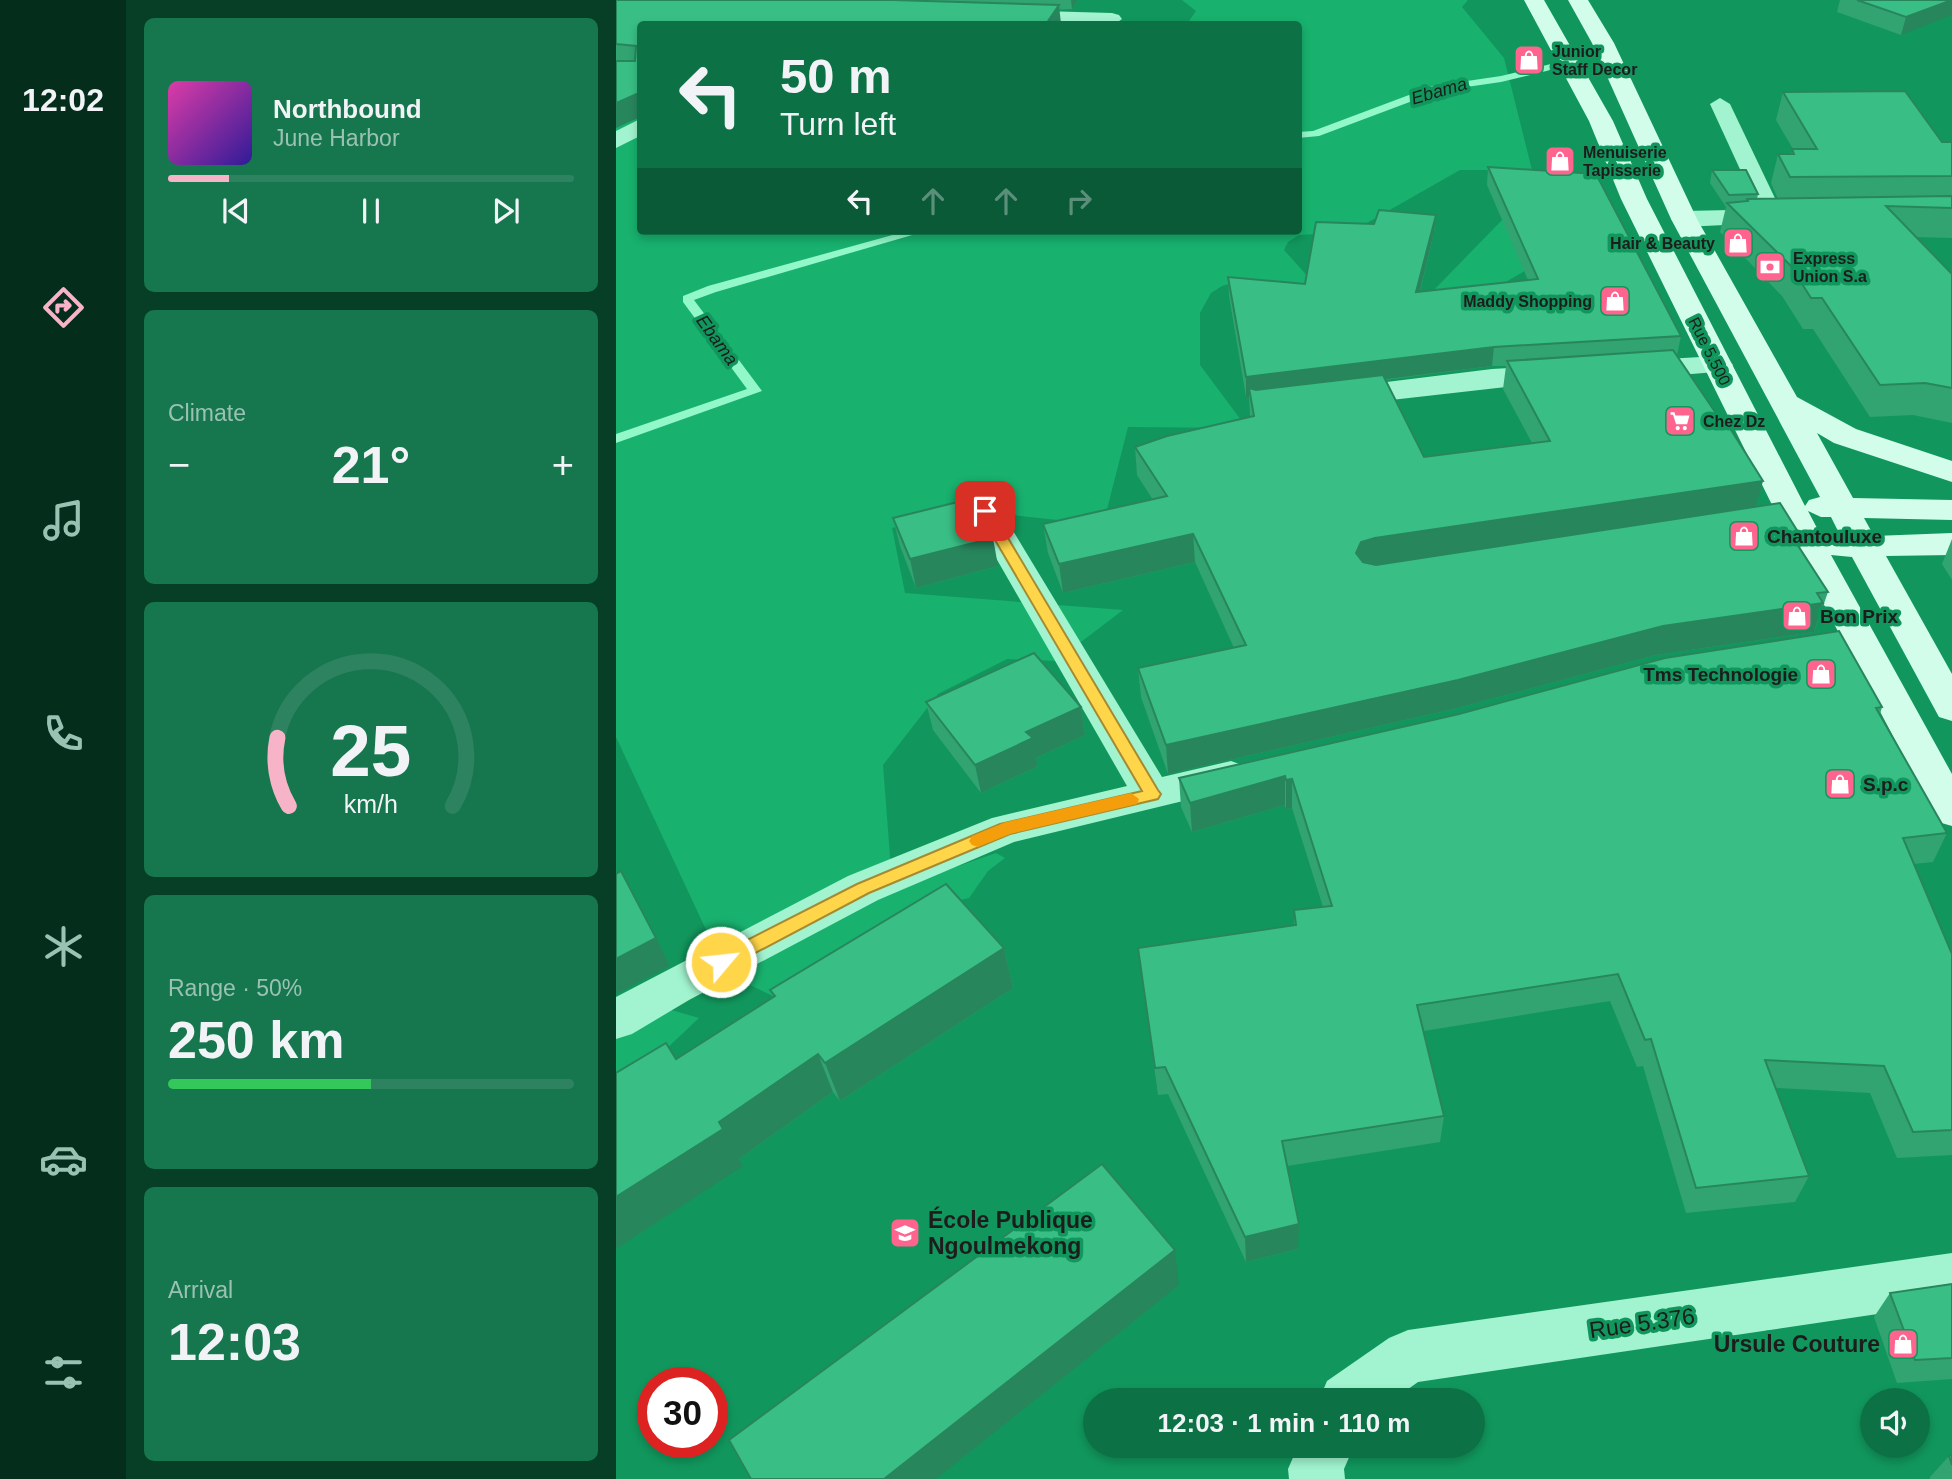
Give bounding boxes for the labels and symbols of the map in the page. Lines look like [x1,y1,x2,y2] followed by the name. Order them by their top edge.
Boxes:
[1512,43,1546,77] shop icon: Junior Staff Decor
[1552,43,1637,78] place label: Junior Staff Decor
[1409,74,1469,108] water label: Ebama
[1543,144,1577,178] shop icon: Menuiserie Tapisserie
[1583,144,1667,179] place label: Menuiserie Tapisserie
[1721,226,1755,260] shop icon: Hair & Beauty
[1610,235,1715,252] place label: Hair & Beauty
[1753,250,1787,284] bank icon: Express Union S.a
[1793,250,1867,285] place label: Express Union S.a
[1598,284,1632,318] shop icon: Maddy Shopping
[1463,293,1592,310] place label: Maddy Shopping
[692,311,742,369] water label: Ebama
[1685,314,1734,388] street label: Rue 5.500
[1663,404,1697,438] supermarket icon: Chez Dz
[1703,413,1765,430] place label: Chez Dz
[955,481,1015,541] pin
[1727,519,1761,553] shop icon: Chantouluxe
[1767,526,1882,547] place label: Chantouluxe
[1780,599,1814,633] shop icon: Bon Prix
[1820,606,1899,627] place label: Bon Prix
[1804,657,1838,691] shop icon: Tms Technologie
[1643,664,1798,685] place label: Tms Technologie
[1823,767,1857,801] shop icon: S.p.c
[1863,774,1909,795] place label: S.p.c
[684,925,758,999] position arrow
[928,1206,1093,1259] place label: École Publique Ngoulmekong
[888,1216,922,1250] school or university icon: École Publique Ngoulmekong
[1588,1303,1696,1343] street label: Rue 5.376
[1886,1327,1920,1361] shop icon: Ursule Couture
[1714,1331,1880,1357] place label: Ursule Couture
[637,1367,728,1458] speed limit sign: 30

